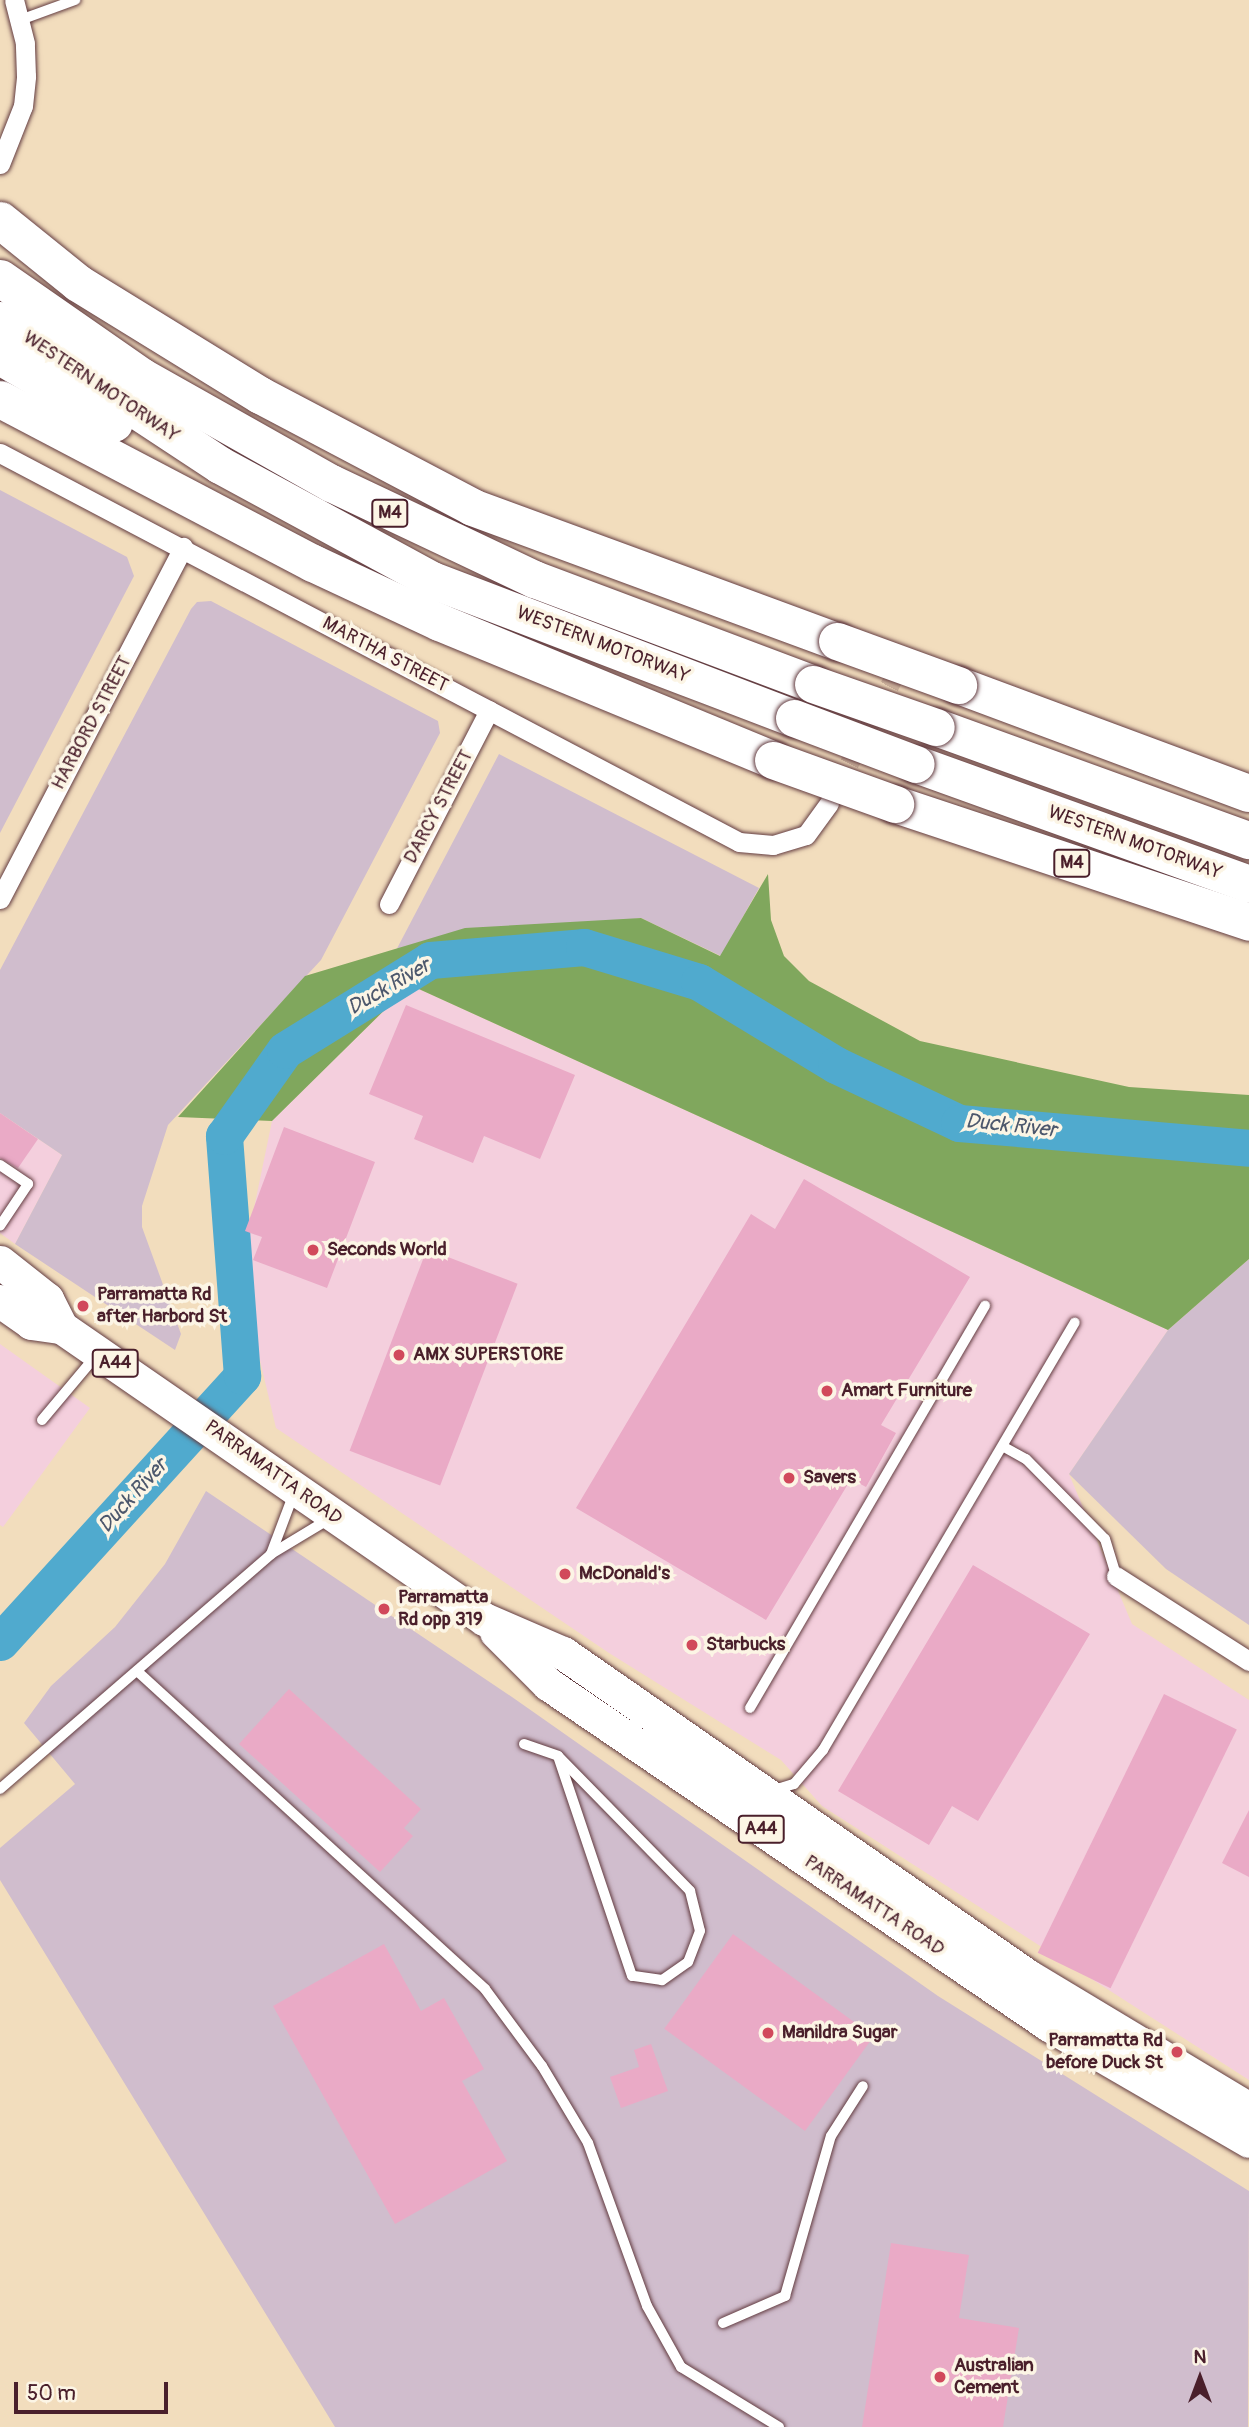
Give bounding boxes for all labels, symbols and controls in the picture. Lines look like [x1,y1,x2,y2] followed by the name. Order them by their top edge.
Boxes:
[19,326,183,448] street label: WESTERN MOTORWAY
[371,499,409,528] road number: M4
[513,601,693,689] street label: WESTERN MOTORWAY
[318,612,452,698] street label: MARTHA STREET
[47,652,137,794] street label: HARBORD STREET
[400,746,478,868] street label: DARCY STREET
[1045,801,1225,885] street label: WESTERN MOTORWAY
[1053,848,1091,878] road number: M4
[343,953,435,1021] water label: Duck River
[964,1109,1058,1143] water label: Duck River
[327,1239,447,1261] place label: Seconds World
[305,1242,321,1258] marker: Seconds World
[97,1284,227,1328] place label: Parramatta Rd after Harbord St
[75,1298,91,1314] marker: Parramatta Rd after Harbord St
[413,1344,563,1366] place label: AMX SUPERSTORE
[391,1347,407,1363] marker: AMX SUPERSTORE
[90,1348,140,1378] road number: A44
[841,1380,972,1402] place label: Amart Furniture
[819,1383,835,1399] marker: Amart Furniture
[200,1416,346,1530] street label: PARRAMATTA ROAD
[93,1454,173,1538] water label: Duck River
[803,1467,856,1489] place label: Savers
[781,1470,797,1486] marker: Savers
[579,1563,670,1585] place label: McDonald's
[557,1566,573,1582] marker: McDonald's
[398,1587,488,1631] place label: Parramatta Rd opp 319
[376,1601,392,1617] marker: Parramatta Rd opp 319
[706,1634,785,1656] place label: Starbucks
[684,1637,700,1653] marker: Starbucks
[736,1814,786,1843] road number: A44
[800,1851,948,1961] street label: PARRAMATTA ROAD
[782,2022,897,2044] place label: Manildra Sugar
[760,2025,776,2041] marker: Manildra Sugar
[1046,2030,1163,2074] place label: Parramatta Rd before Duck St
[1169,2044,1185,2060] marker: Parramatta Rd before Duck St
[1165,2343,1235,2413] north arrow
[1194,2345,1206,2369] text: N
[954,2355,1034,2399] place label: Australian Cement
[18,2368,172,2412] scale bar
[932,2369,948,2385] marker: Australian Cement
[27,2380,76,2407] text: 50 m

